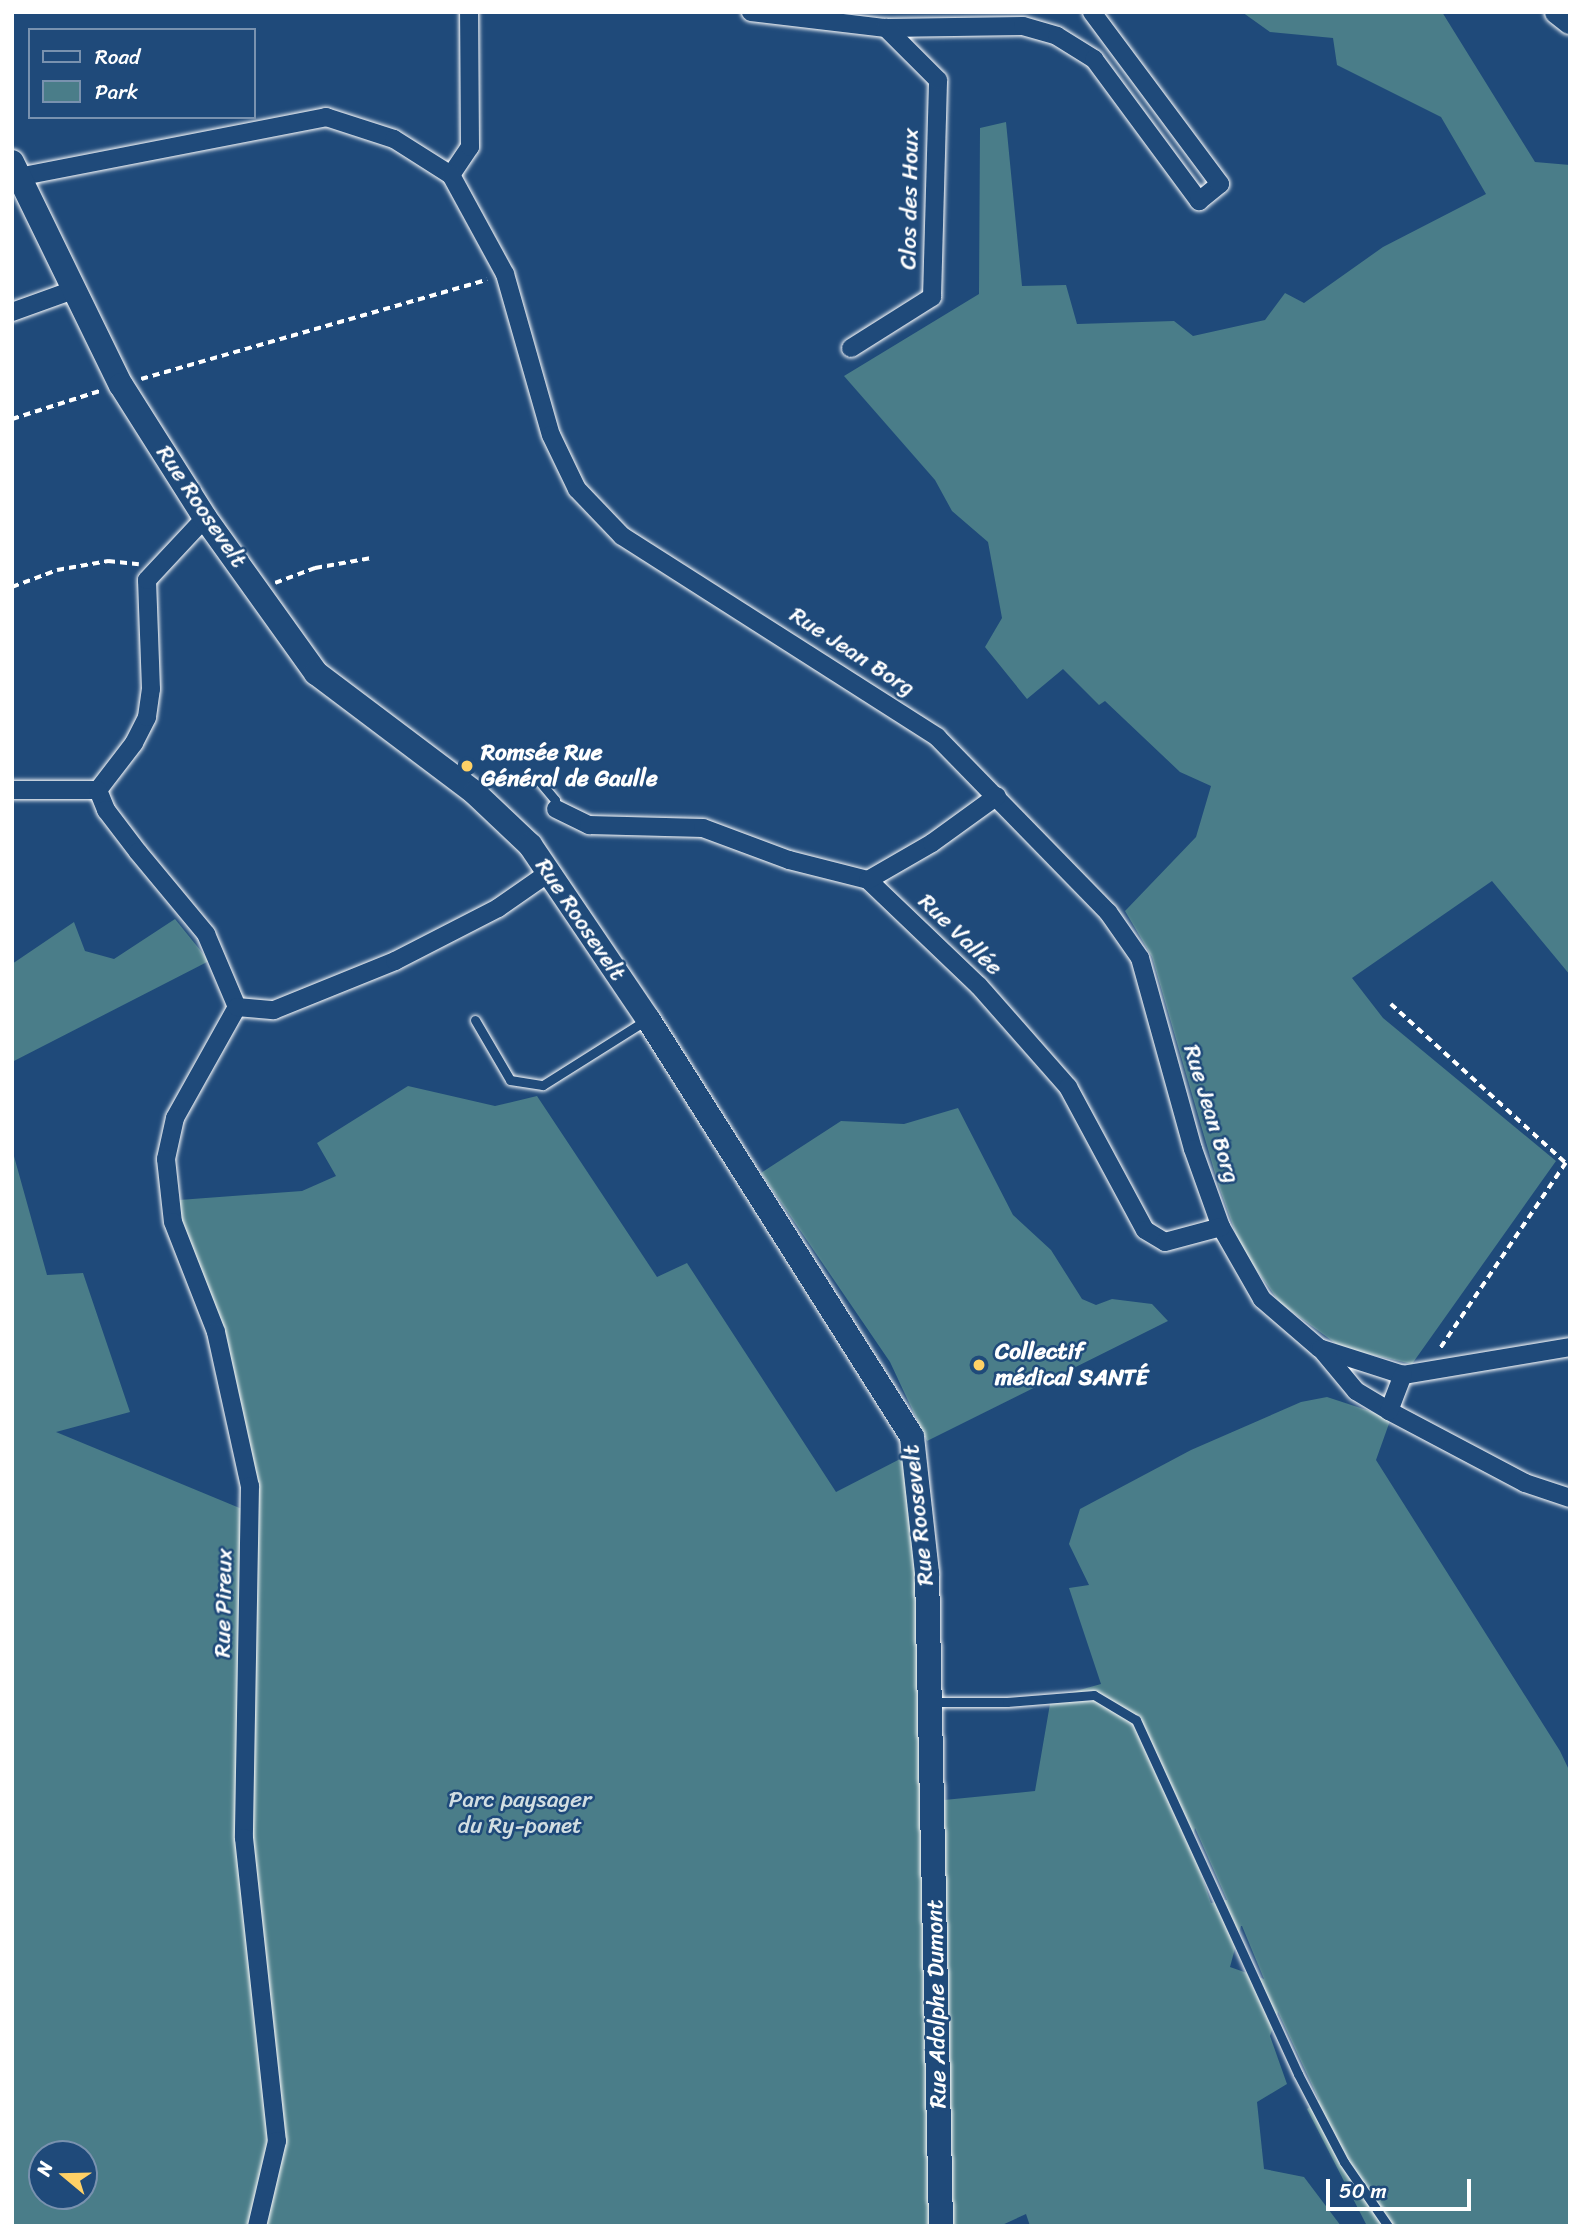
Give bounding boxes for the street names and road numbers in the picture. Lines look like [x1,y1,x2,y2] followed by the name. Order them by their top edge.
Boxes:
[895,128,925,270] street label: Clos des Houx
[150,440,252,574] street label: Rue Roosevelt
[784,601,920,703] street label: Rue Jean Borg
[529,853,631,987] street label: Rue Roosevelt
[913,889,1007,981] street label: Rue Vallée
[1177,1041,1245,1187] street label: Rue Jean Borg
[898,1443,940,1587] street label: Rue Roosevelt
[209,1548,239,1658] street label: Rue Pireux
[921,1899,953,2109] street label: Rue Adolphe Dumont

